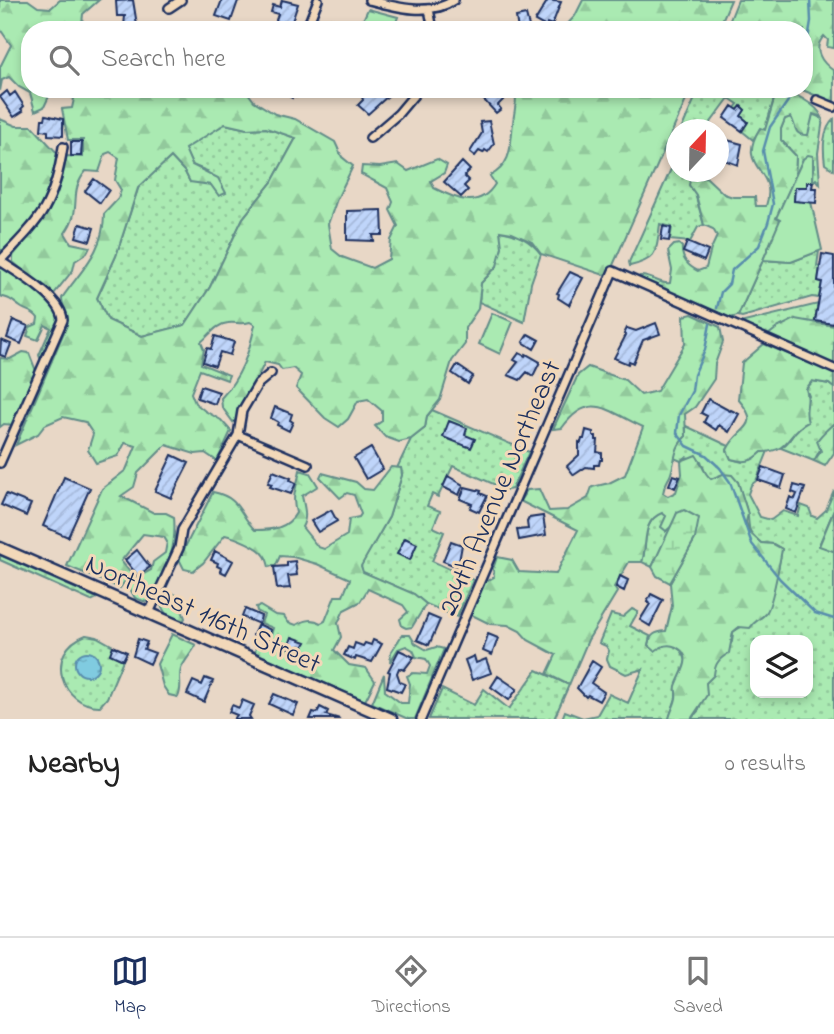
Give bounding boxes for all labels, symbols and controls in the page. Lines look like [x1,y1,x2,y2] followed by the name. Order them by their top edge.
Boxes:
[21,21,813,98] search box
[45,41,83,79] icon: search
[101,41,226,79] text: Search here
[666,119,729,182] north arrow
[429,354,574,623] street label: 204th Avenue Northeast
[78,545,327,685] street label: Northeast 116th Street
[750,635,813,698] map controls
[750,635,813,698] button: layers
[28,743,120,787] text: Nearby
[725,748,806,781] text: 0 results
[111,952,149,1021] tab: Map
[372,952,451,1021] tab: Directions
[673,952,723,1021] tab: Saved

